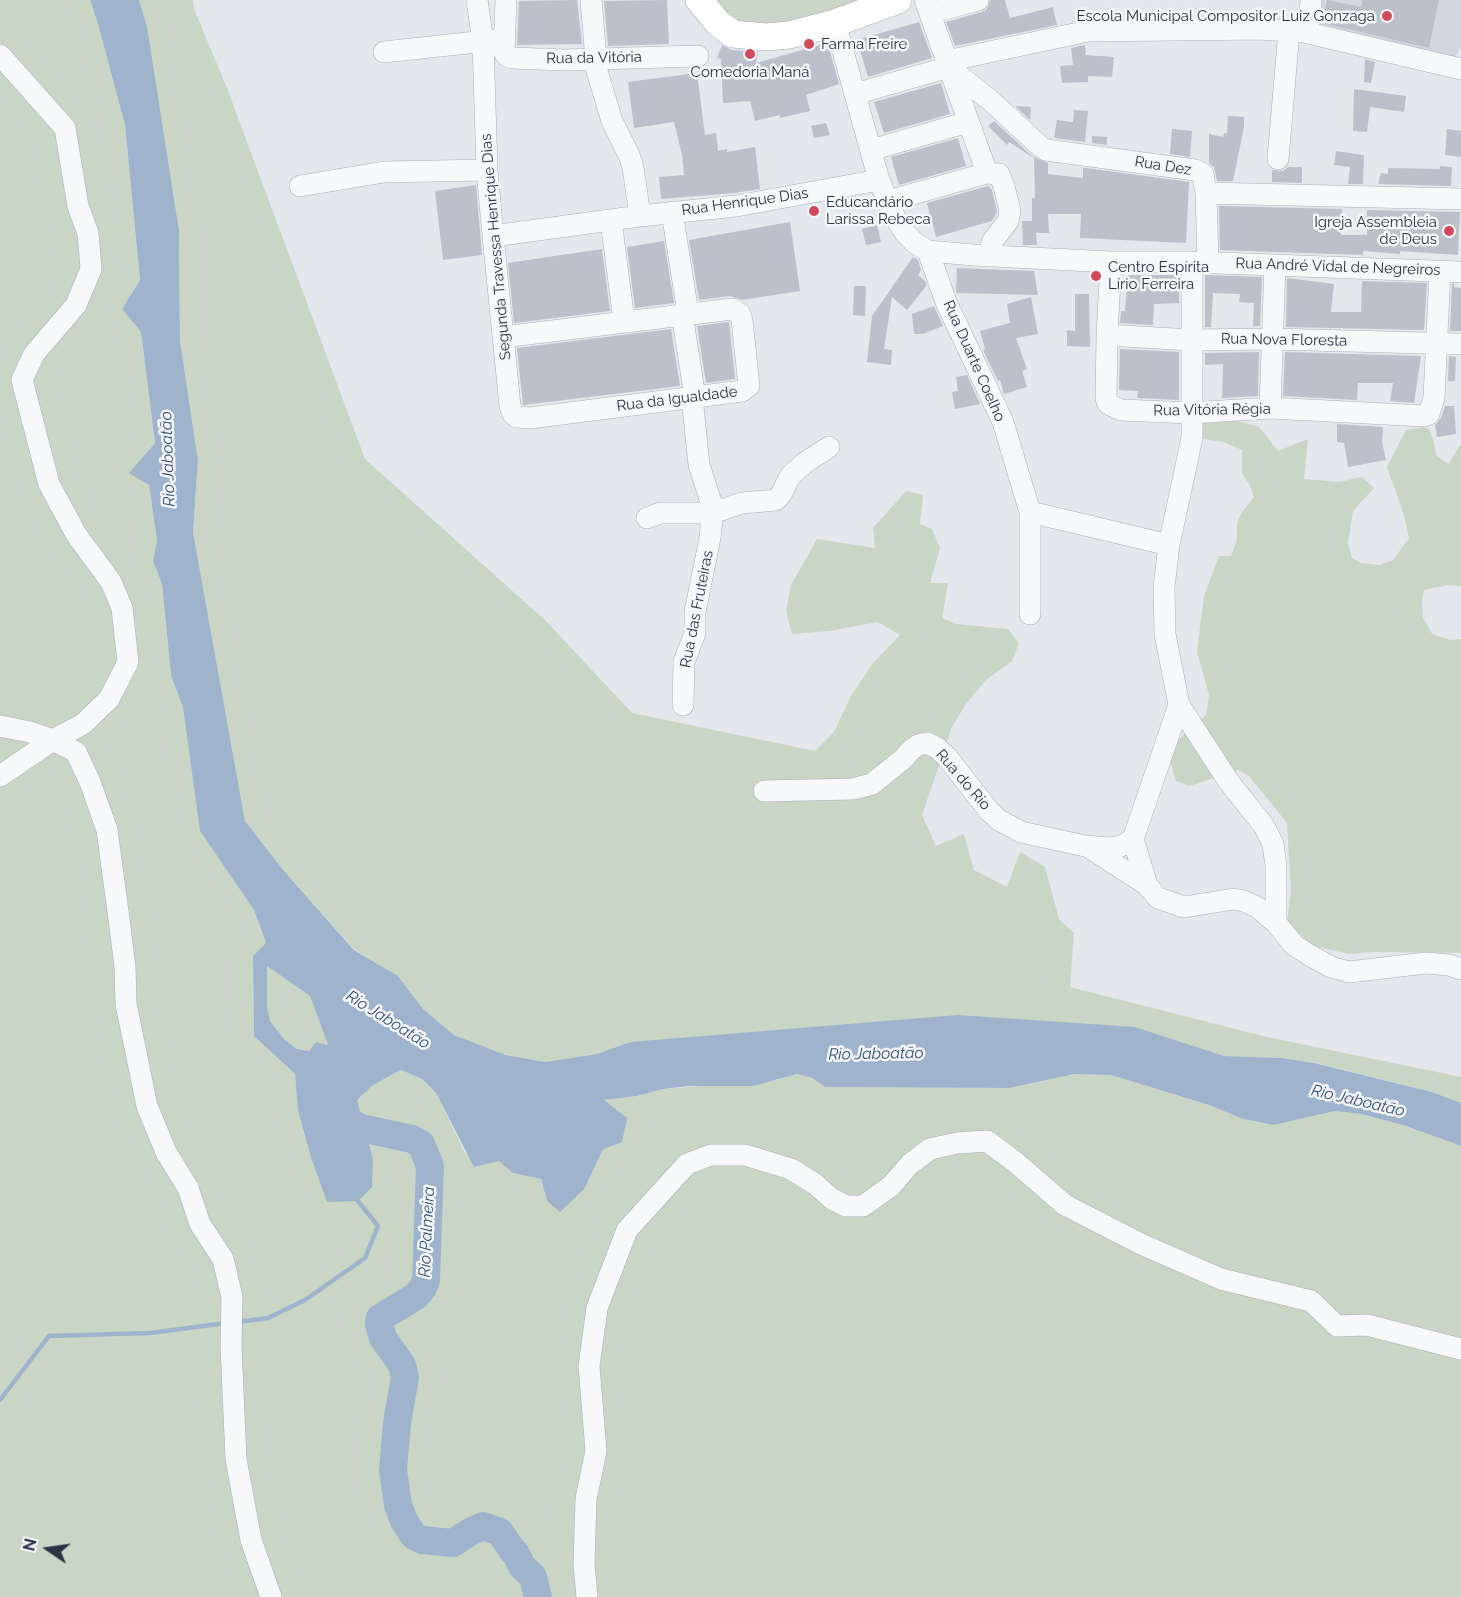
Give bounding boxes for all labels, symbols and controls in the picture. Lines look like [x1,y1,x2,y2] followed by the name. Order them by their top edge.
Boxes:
[1076,7,1375,25] place label: Escola Municipal Compositor Luiz Gonzaga
[1380,9,1394,23] marker: Escola Municipal Compositor Luiz Gonzaga
[821,35,907,53] place label: Farma Freire
[802,37,816,51] marker: Farma Freire
[743,47,757,61] marker: Comedoria Maná
[546,48,642,68] street label: Rua da Vitória
[691,63,809,81] place label: Comedoria Maná
[477,133,515,361] street label: Segunda Travessa Henrique Dias
[1133,153,1193,179] street label: Rua Dez
[680,184,810,220] street label: Rua Henrique Dias
[826,193,931,228] place label: Educandário Larissa Rebeca
[807,204,821,218] marker: Educandário Larissa Rebeca
[1314,213,1437,248] place label: Igreja Assembleia de Deus
[1442,224,1456,238] marker: Igreja Assembleia de Deus
[1235,254,1441,280] street label: Rua André Vidal de Negreiros
[1108,258,1209,293] place label: Centro Espírita Lírio Ferreira
[1089,269,1103,283] marker: Centro Espírita Lírio Ferreira
[939,298,1009,424] street label: Rua Duarte Coelho
[1221,330,1347,350] street label: Rua Nova Floresta
[616,383,738,415] street label: Rua da Igualdade
[1153,400,1271,420] street label: Rua Vitória Régia
[157,411,179,507] water label: Rio Jaboatão
[677,549,717,669] street label: Rua das Fruteiras
[932,746,994,814] street label: Rua do Rio
[342,987,434,1053] water label: Rio Jaboatão
[828,1044,924,1064] water label: Rio Jaboatão
[1309,1081,1407,1121] water label: Rio Jaboatão
[415,1186,439,1278] water label: Rio Palmeira
[18,1519,78,1579] north arrow
[19,1537,41,1553] text: N

